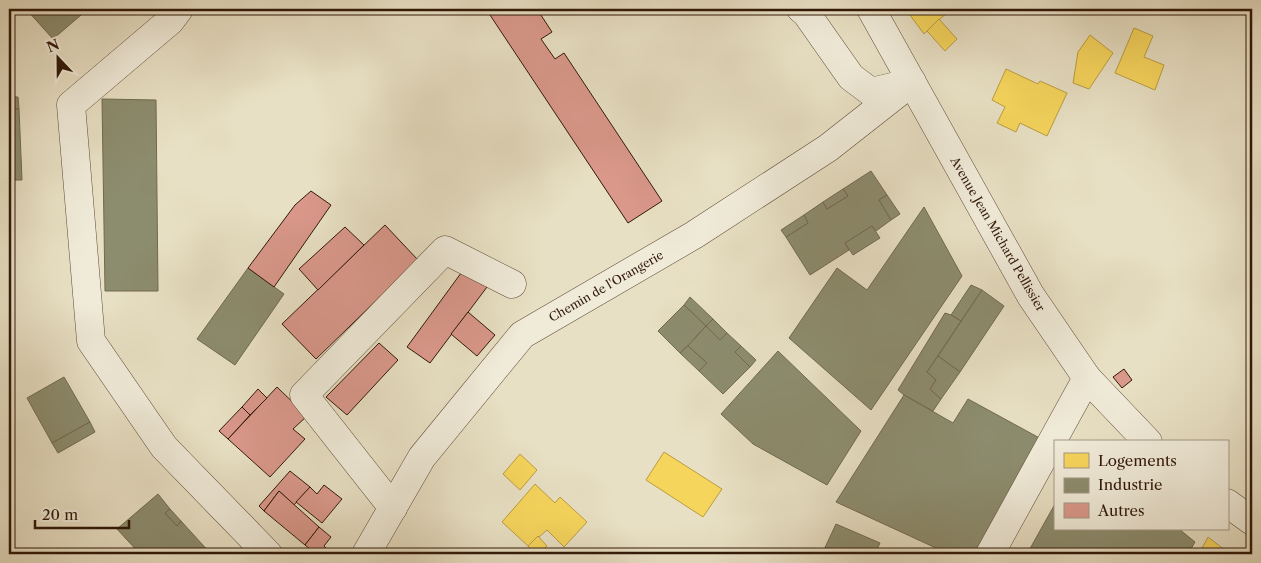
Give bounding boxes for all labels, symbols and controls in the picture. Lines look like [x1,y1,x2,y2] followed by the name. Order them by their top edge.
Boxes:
[32,32,82,82] north arrow
[44,35,62,57] text: N
[947,153,1049,314] street label: Avenue Jean Michard Pellissier
[546,247,666,325] street label: Chemin de l'Orangerie
[1054,440,1228,530] legend
[1098,451,1177,470] text: Logements
[1098,475,1162,494] text: Industrie
[35,498,129,530] scale bar
[1097,501,1145,520] text: Autres
[42,505,78,524] text: 20 m

